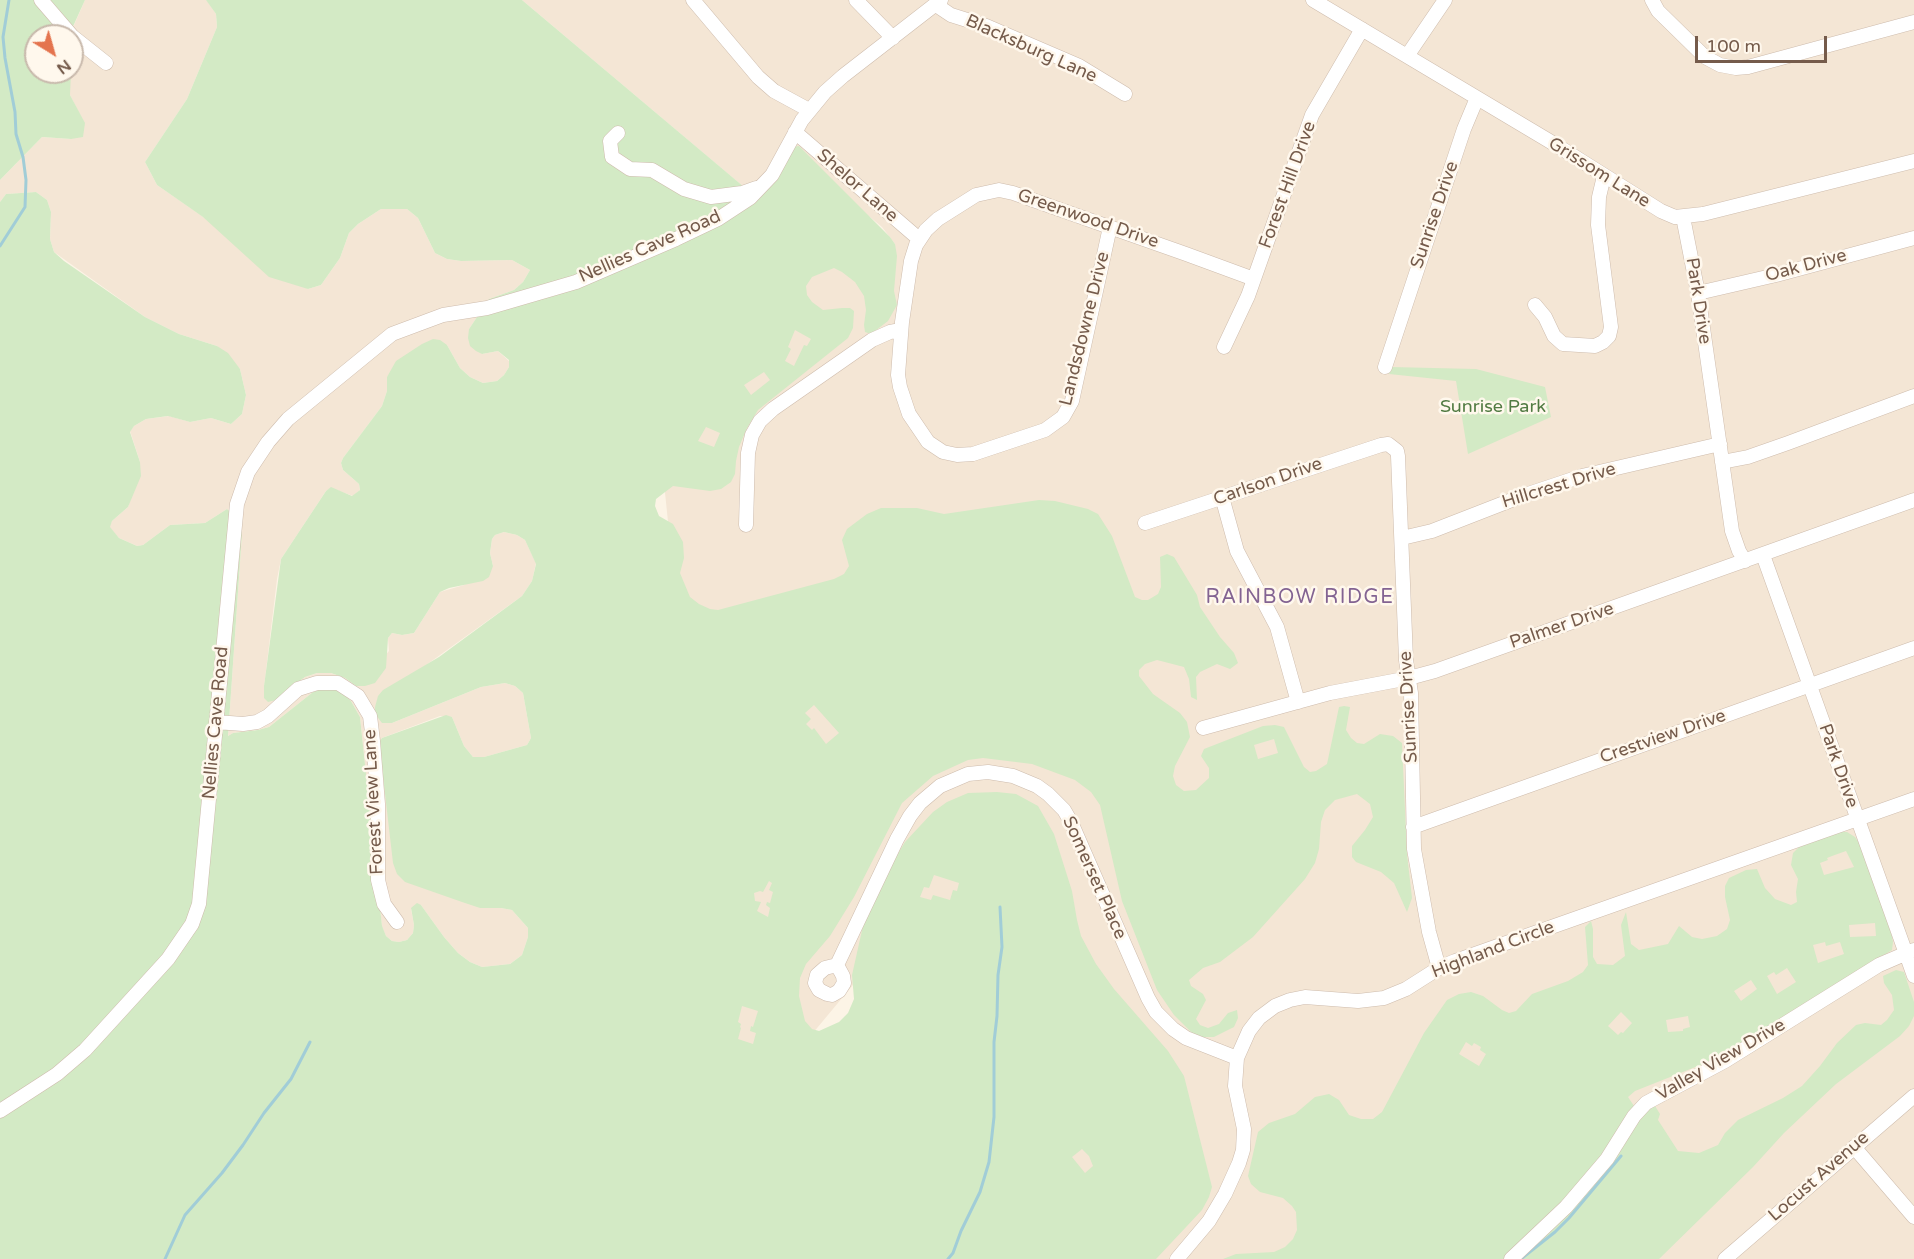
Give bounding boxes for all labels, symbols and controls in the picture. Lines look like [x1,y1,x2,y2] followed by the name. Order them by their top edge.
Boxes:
[962,10,1100,88] street label: Blacksburg Lane
[24,24,84,84] north arrow
[1698,24,1830,62] scale bar
[1706,35,1761,57] text: 100 m
[52,55,75,79] text: N
[1255,118,1321,252] street label: Forest Hill Drive
[1544,133,1654,213] street label: Grissom Lane
[812,145,902,227] street label: Shelor Lane
[1407,159,1463,271] street label: Sunrise Drive
[1015,185,1161,253] street label: Greenwood Drive
[576,206,724,288] street label: Nellies Cave Road
[1763,245,1849,287] street label: Oak Drive
[1055,250,1115,408] street label: Landsdowne Drive
[1680,256,1716,346] street label: Park Drive
[1440,396,1546,418] park label: Sunrise Park
[1211,453,1325,511] street label: Carlson Drive
[1500,458,1618,514] street label: Hillcrest Drive
[1206,586,1394,610] district label: RAINBOW RIDGE
[1507,598,1617,654] street label: Palmer Drive
[199,646,233,800] street label: Nellies Cave Road
[1395,650,1423,764] street label: Sunrise Drive
[1597,705,1729,769] street label: Crestview Drive
[1814,721,1862,811] street label: Park Drive
[359,729,389,875] street label: Forest View Lane
[1057,813,1131,943] street label: Somerset Place
[1429,917,1557,983] street label: Highland Circle
[1653,1014,1789,1106] street label: Valley View Drive
[1764,1127,1874,1227] street label: Locust Avenue

